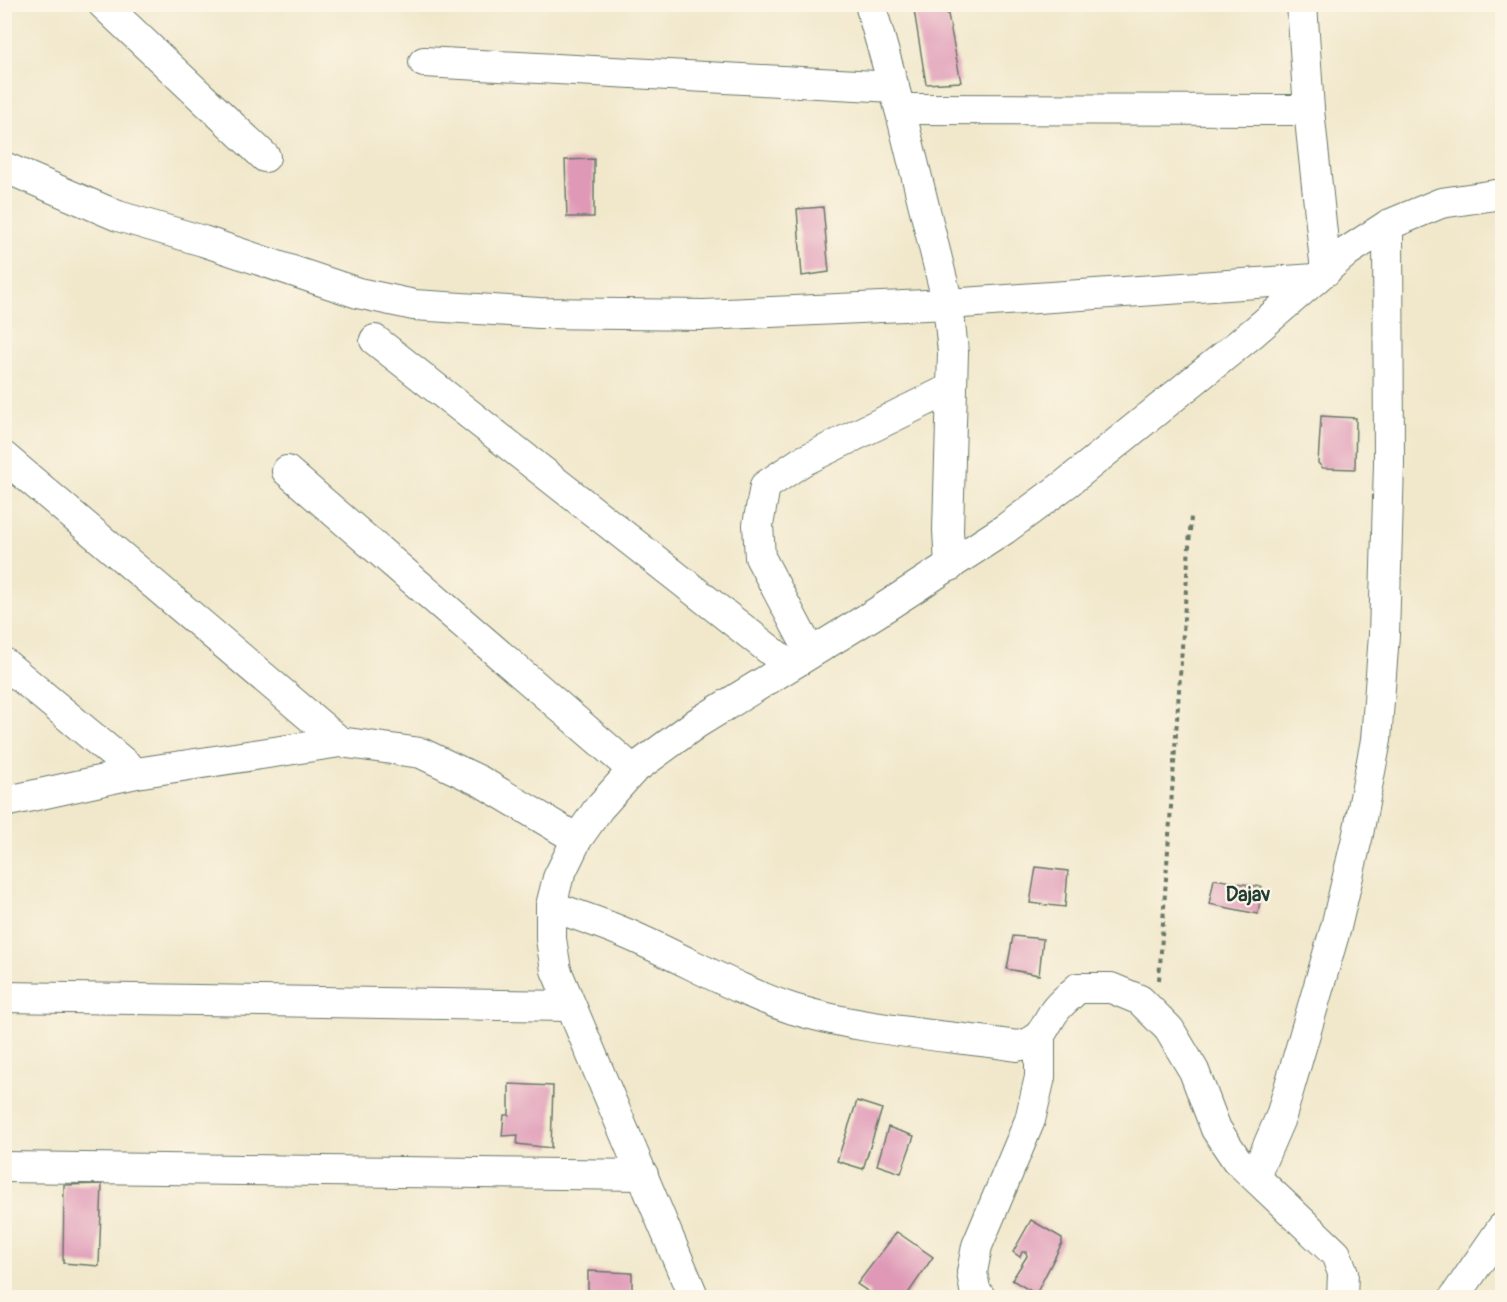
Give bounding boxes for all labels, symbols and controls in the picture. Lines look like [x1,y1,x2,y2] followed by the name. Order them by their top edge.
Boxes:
[1226,882,1270,907] district label: Dajav

